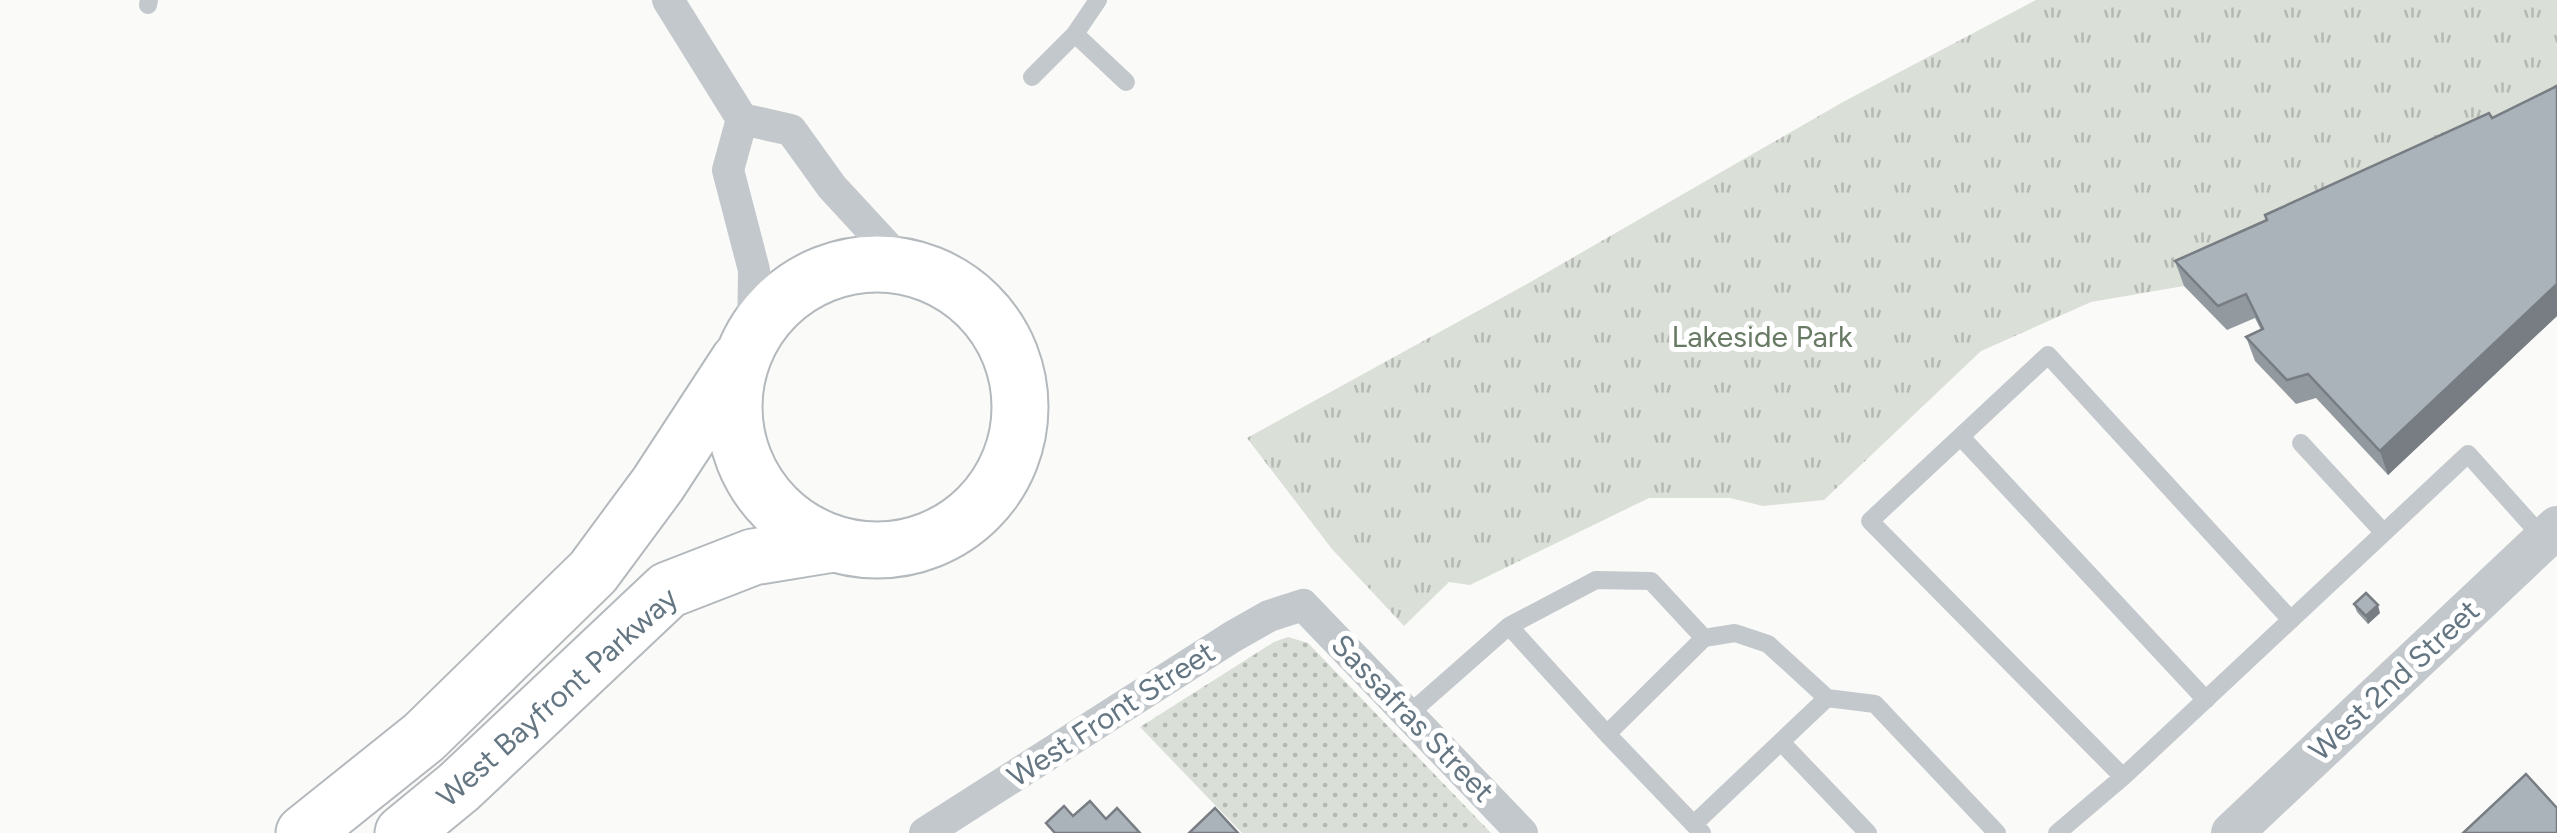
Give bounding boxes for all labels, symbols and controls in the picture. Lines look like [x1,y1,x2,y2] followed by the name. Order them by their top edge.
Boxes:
[1672,318,1853,355] park label: Lakeside Park
[429,579,685,815] street label: West Bayfront Parkway
[2301,592,2487,768] street label: West 2nd Street
[1324,626,1502,810] street label: Sassafras Street
[1000,633,1222,795] street label: West Front Street

